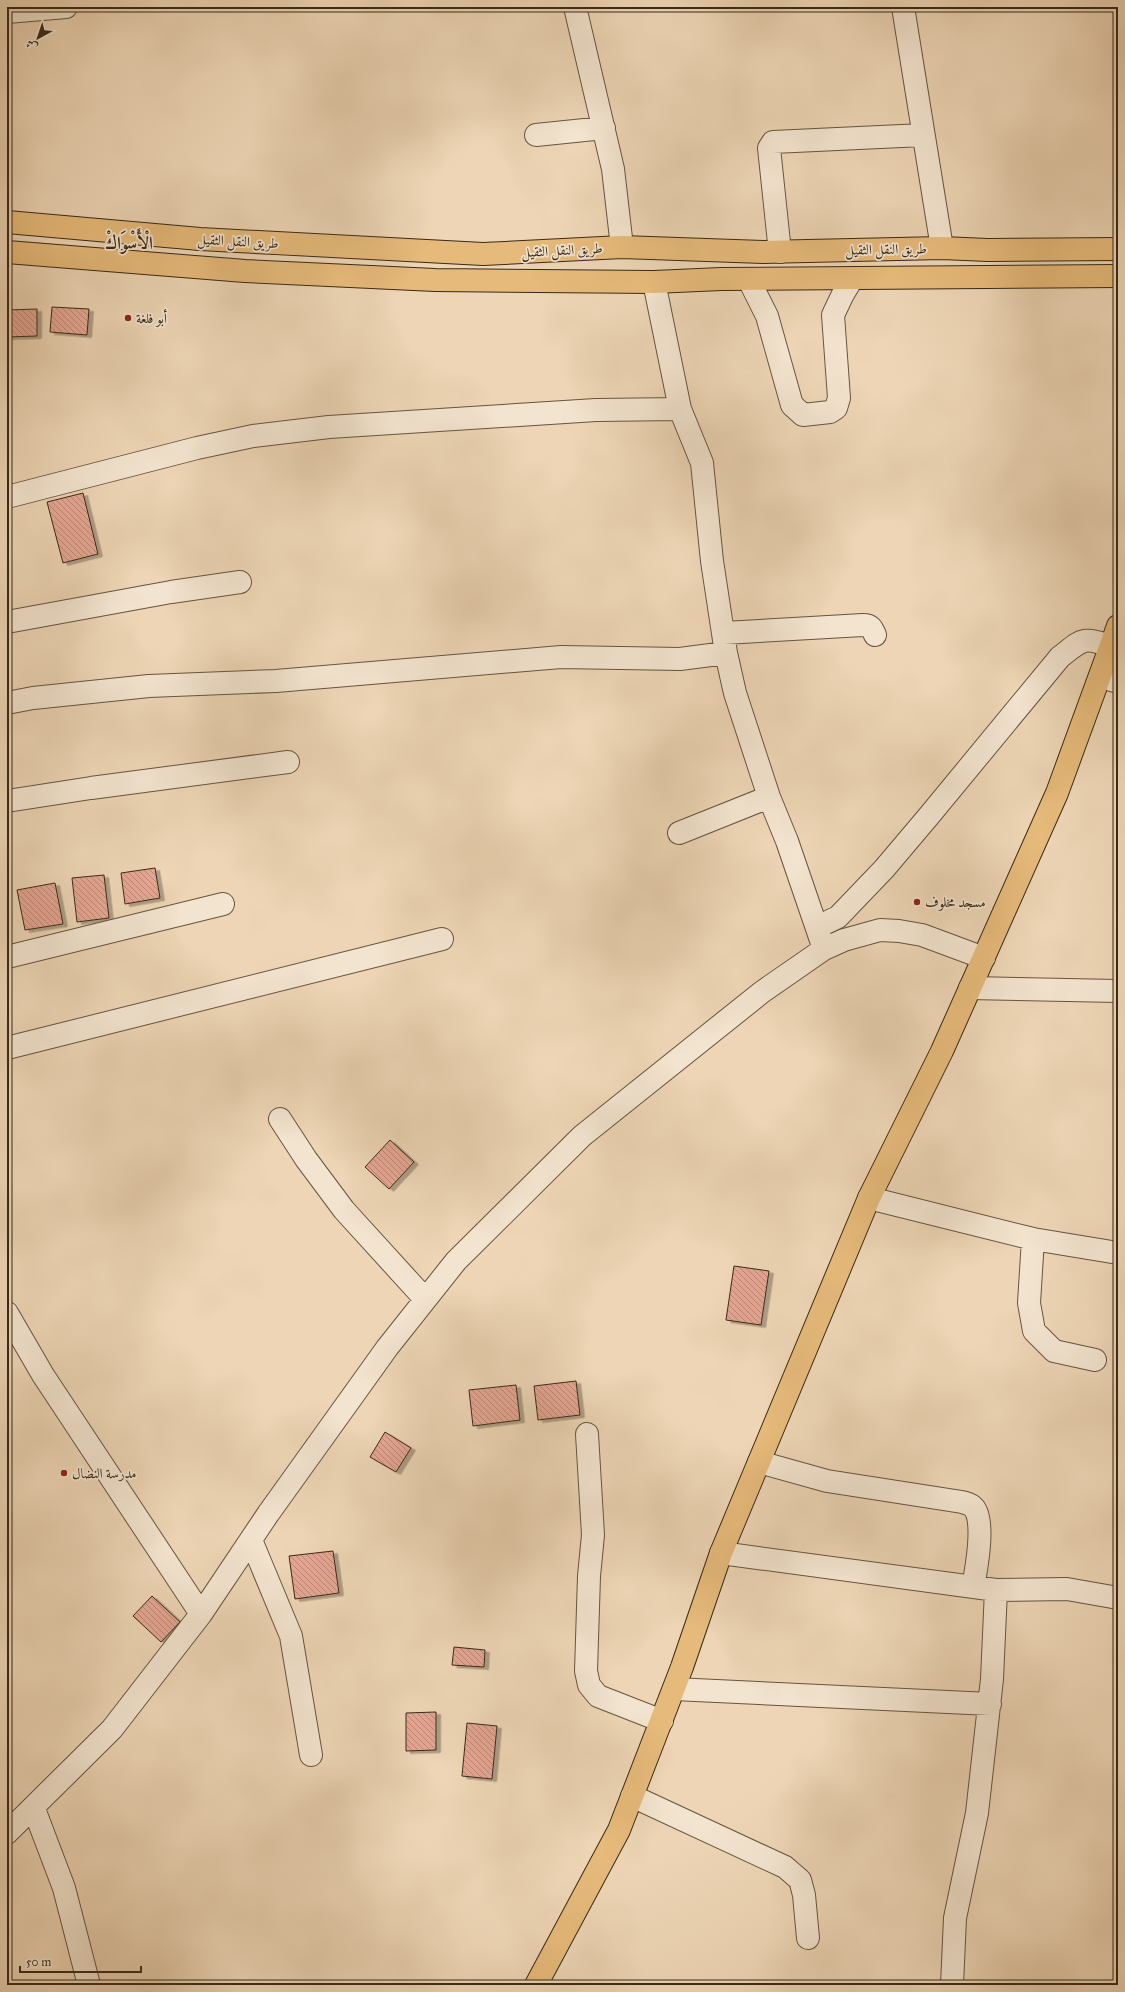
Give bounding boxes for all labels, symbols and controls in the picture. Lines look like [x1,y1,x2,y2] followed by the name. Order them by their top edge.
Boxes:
[18,18,58,58] north arrow
[23,37,40,54] text: ش
[105,228,153,254] district label: الْأَسْوَاكْ
[197,231,279,254] street label: طريق النقل الثقيل
[521,240,603,263] street label: طريق النقل الثقيل
[845,240,927,261] street label: طريق النقل الثقيل
[136,308,168,327] place label: أبو فلغة
[123,313,133,323] marker: أبو فلغة
[925,894,986,911] place label: مسجد مخلوف
[912,897,922,907] marker: مسجد مخلوف
[72,1465,137,1482] place label: مدرسة النضال
[59,1468,69,1478] marker: مدرسة النضال
[20,1948,141,1974] scale bar
[26,1955,51,1969] text: 50 m

